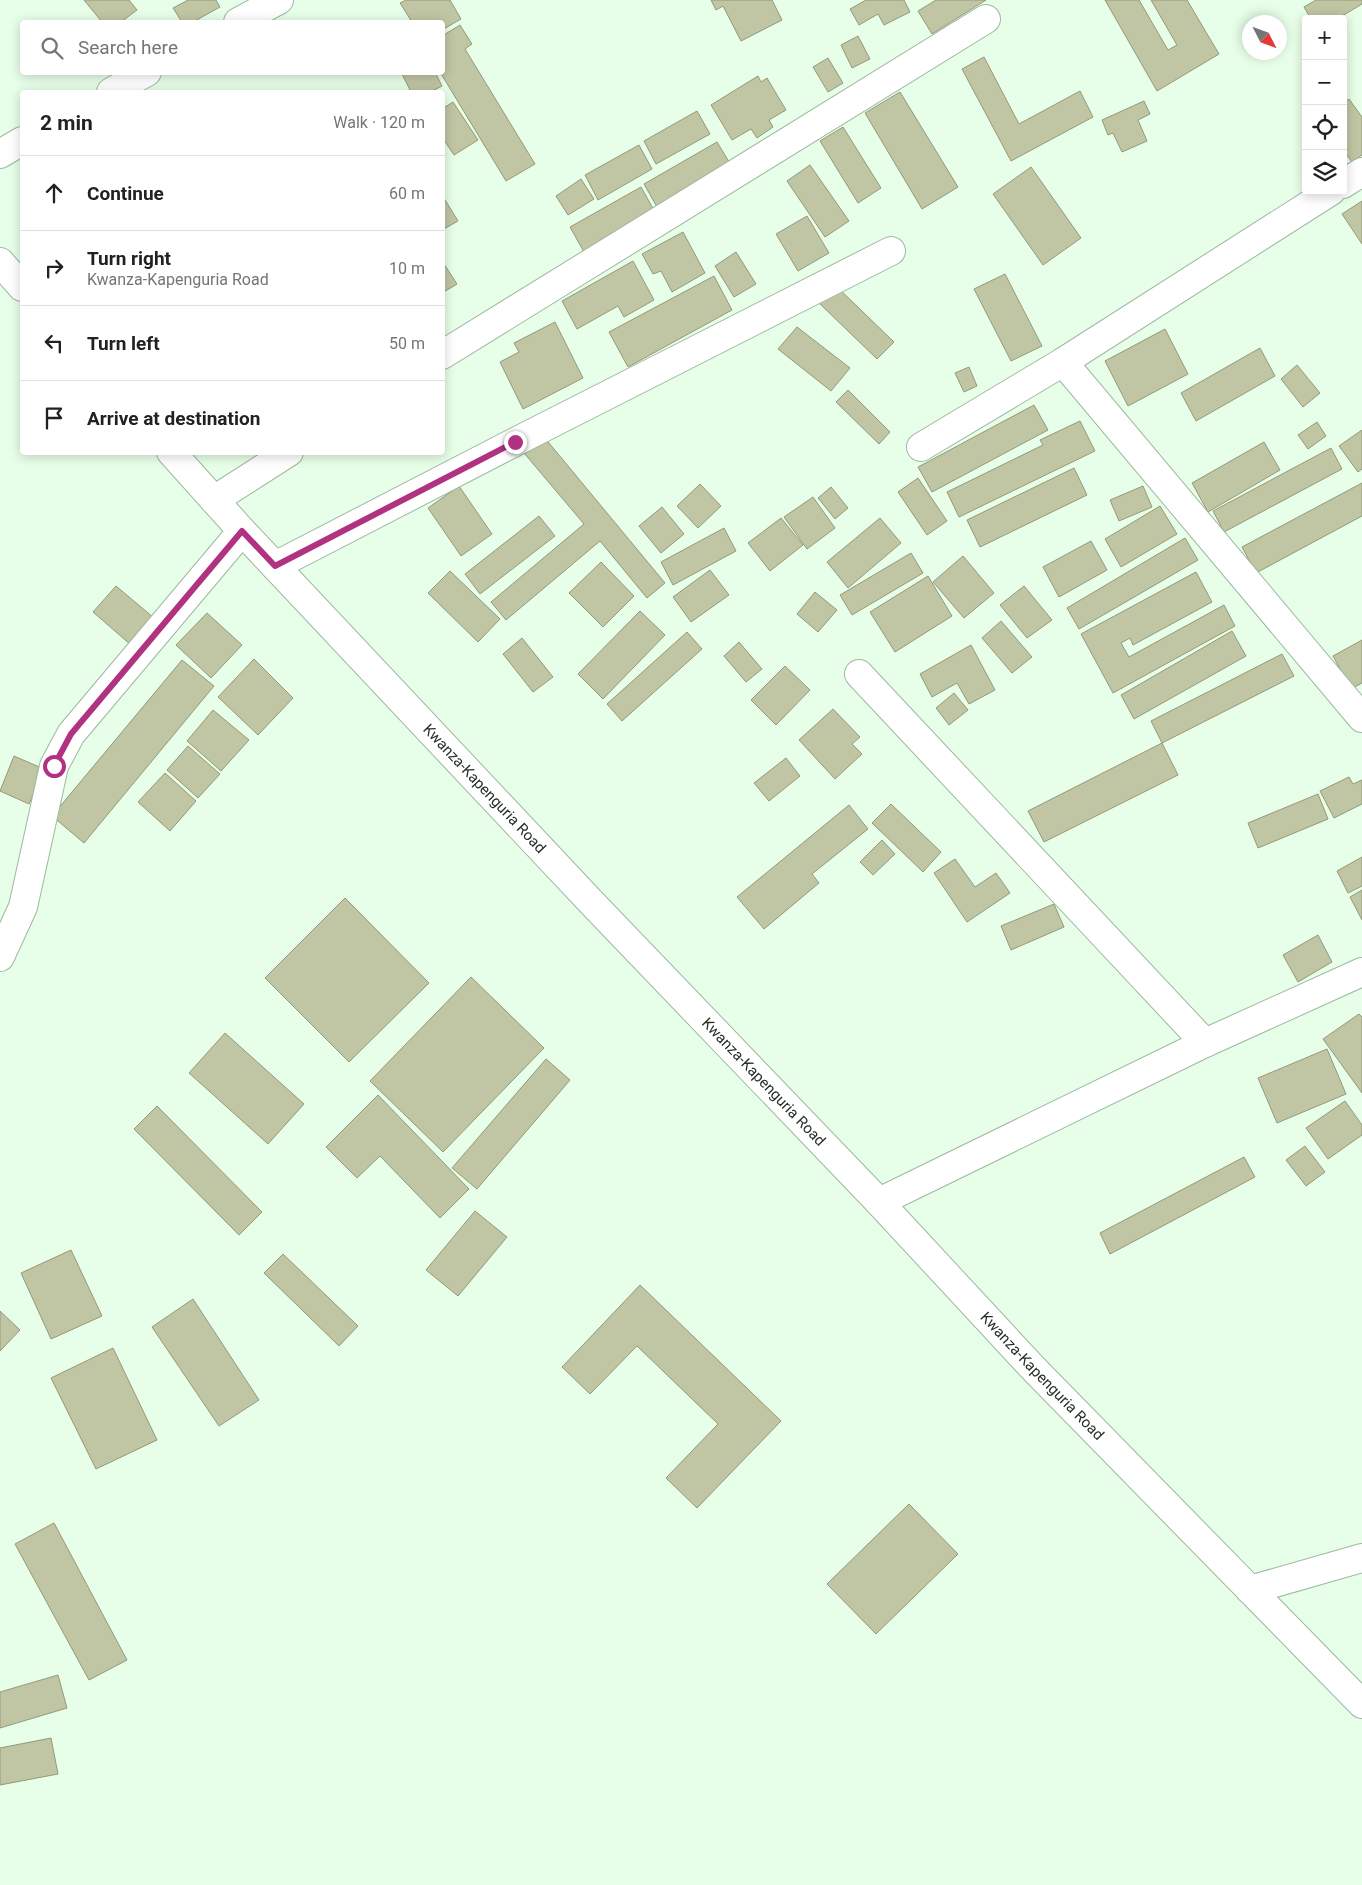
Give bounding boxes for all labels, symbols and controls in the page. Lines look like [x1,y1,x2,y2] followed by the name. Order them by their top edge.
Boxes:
[1242,15,1287,60] north arrow
[1302,15,1347,195] map controls
[1302,15,1347,60] button: +
[20,20,445,75] search box
[38,34,66,62] icon: search
[78,36,178,59] text: Search here
[1302,60,1347,105] button: −
[1302,105,1347,150] button: locate
[40,111,93,135] text: 2 min
[333,113,425,132] text: Walk · 120 m
[1302,150,1347,195] button: layers
[40,179,68,207] icon: ahead
[87,182,164,205] text: Continue
[389,184,425,203] text: 60 m
[87,247,171,270] text: Turn right
[40,254,68,282] icon: right
[389,259,425,278] text: 10 m
[87,270,269,289] text: Kwanza-Kapenguria Road
[40,329,68,357] icon: left
[87,332,160,355] text: Turn left
[389,334,425,353] text: 50 m
[40,404,68,432] icon: arrive
[87,407,260,430] text: Arrive at destination
[504,431,527,454] route end
[419,720,549,857] street label: Kwanza-Kapenguria Road
[43,755,66,778] route start
[698,1014,829,1150] street label: Kwanza-Kapenguria Road
[977,1308,1108,1444] street label: Kwanza-Kapenguria Road

